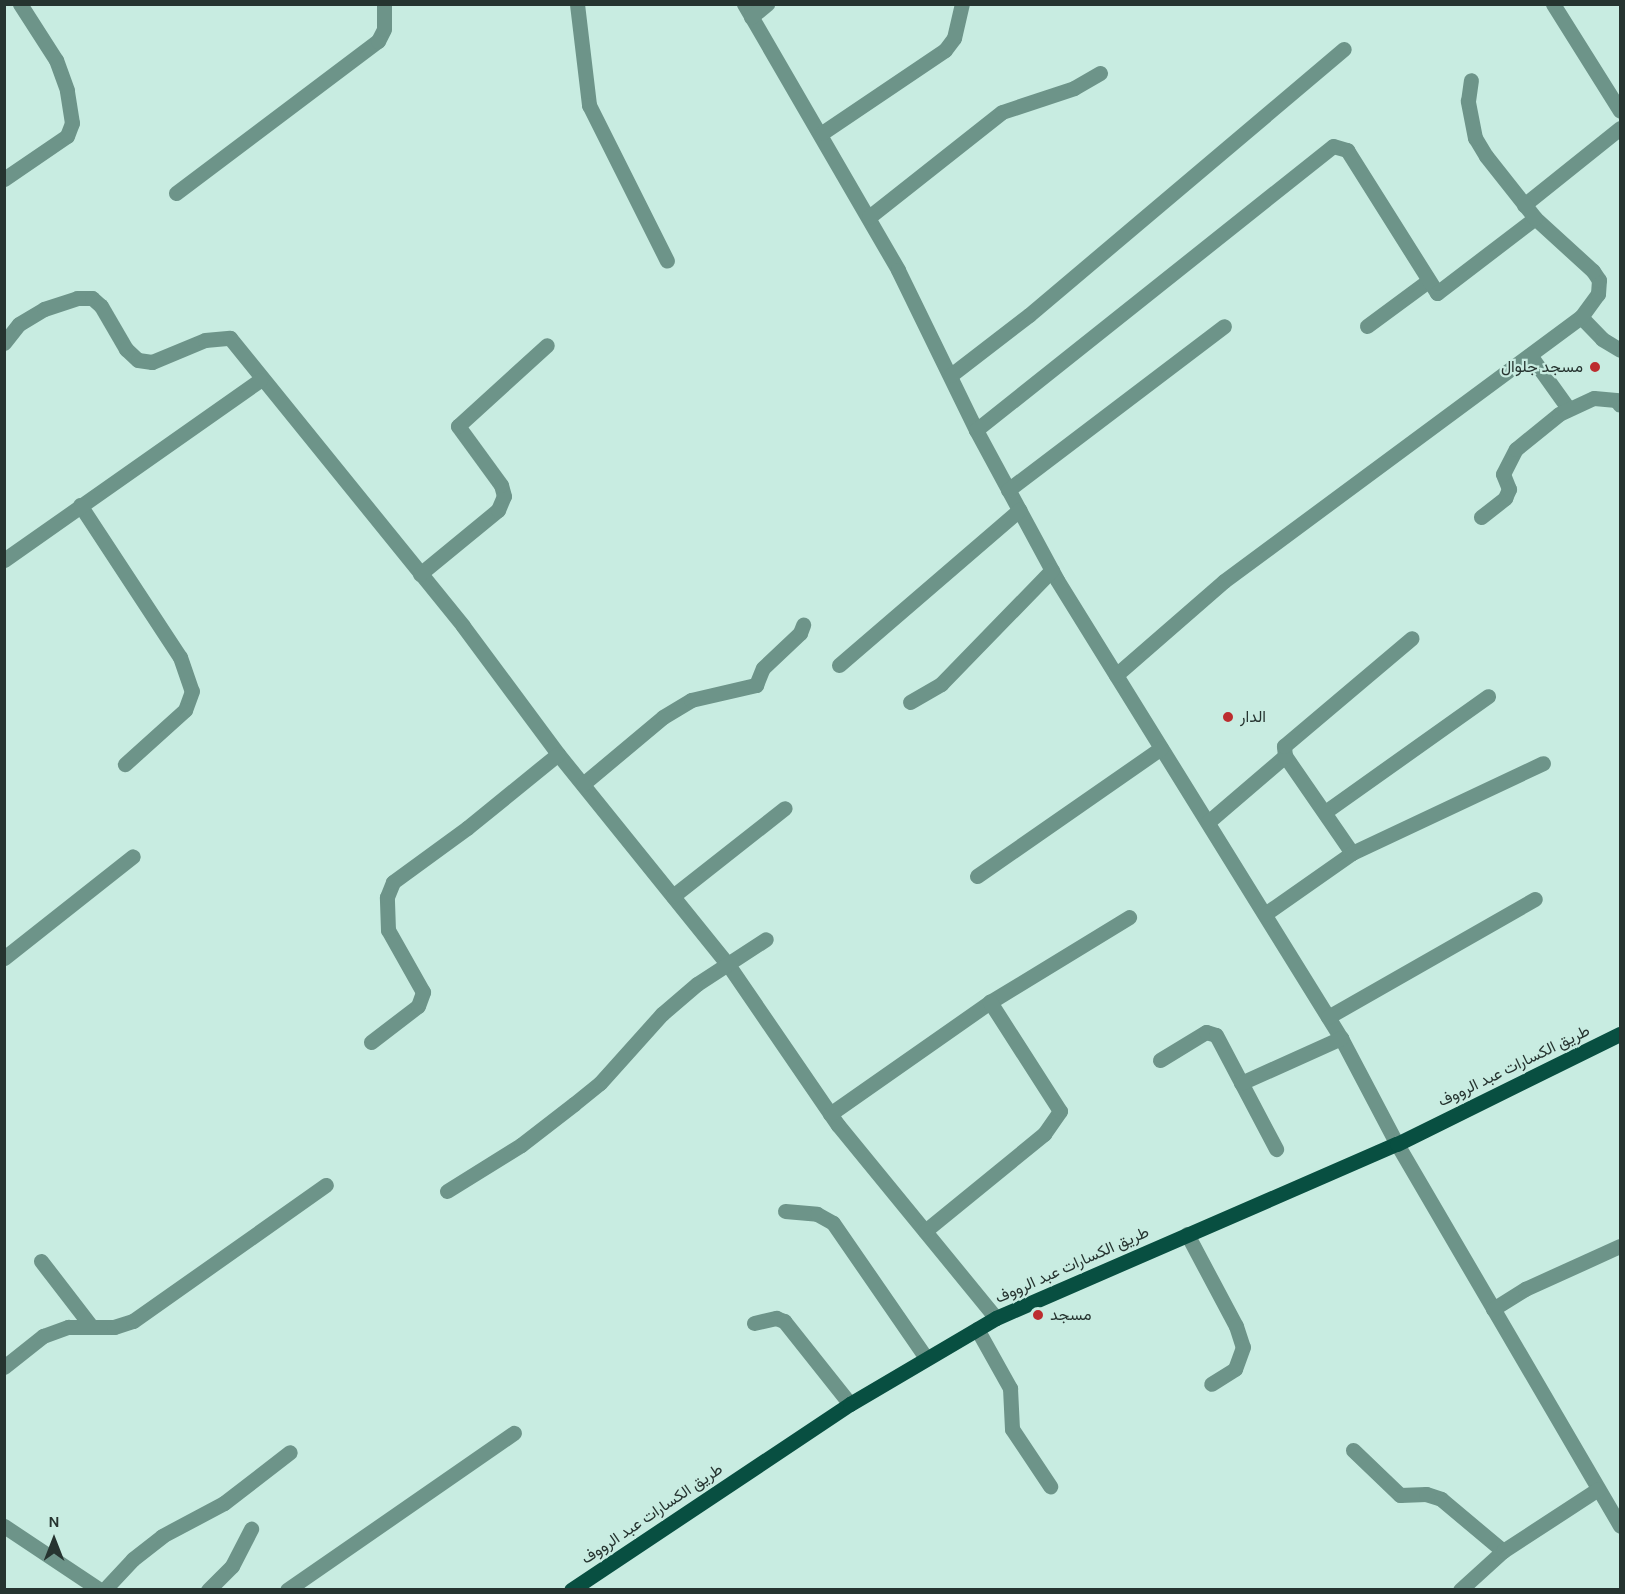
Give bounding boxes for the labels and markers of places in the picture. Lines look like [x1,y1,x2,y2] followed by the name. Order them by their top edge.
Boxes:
[1501,357,1583,377] place label: مسجد جلوال
[1588,360,1602,374] marker: مسجد جلوال
[1240,707,1266,727] place label: الدار
[1221,710,1235,724] marker: الدار
[1050,1305,1091,1325] place label: مسجد
[1031,1308,1045,1322] marker: مسجد

